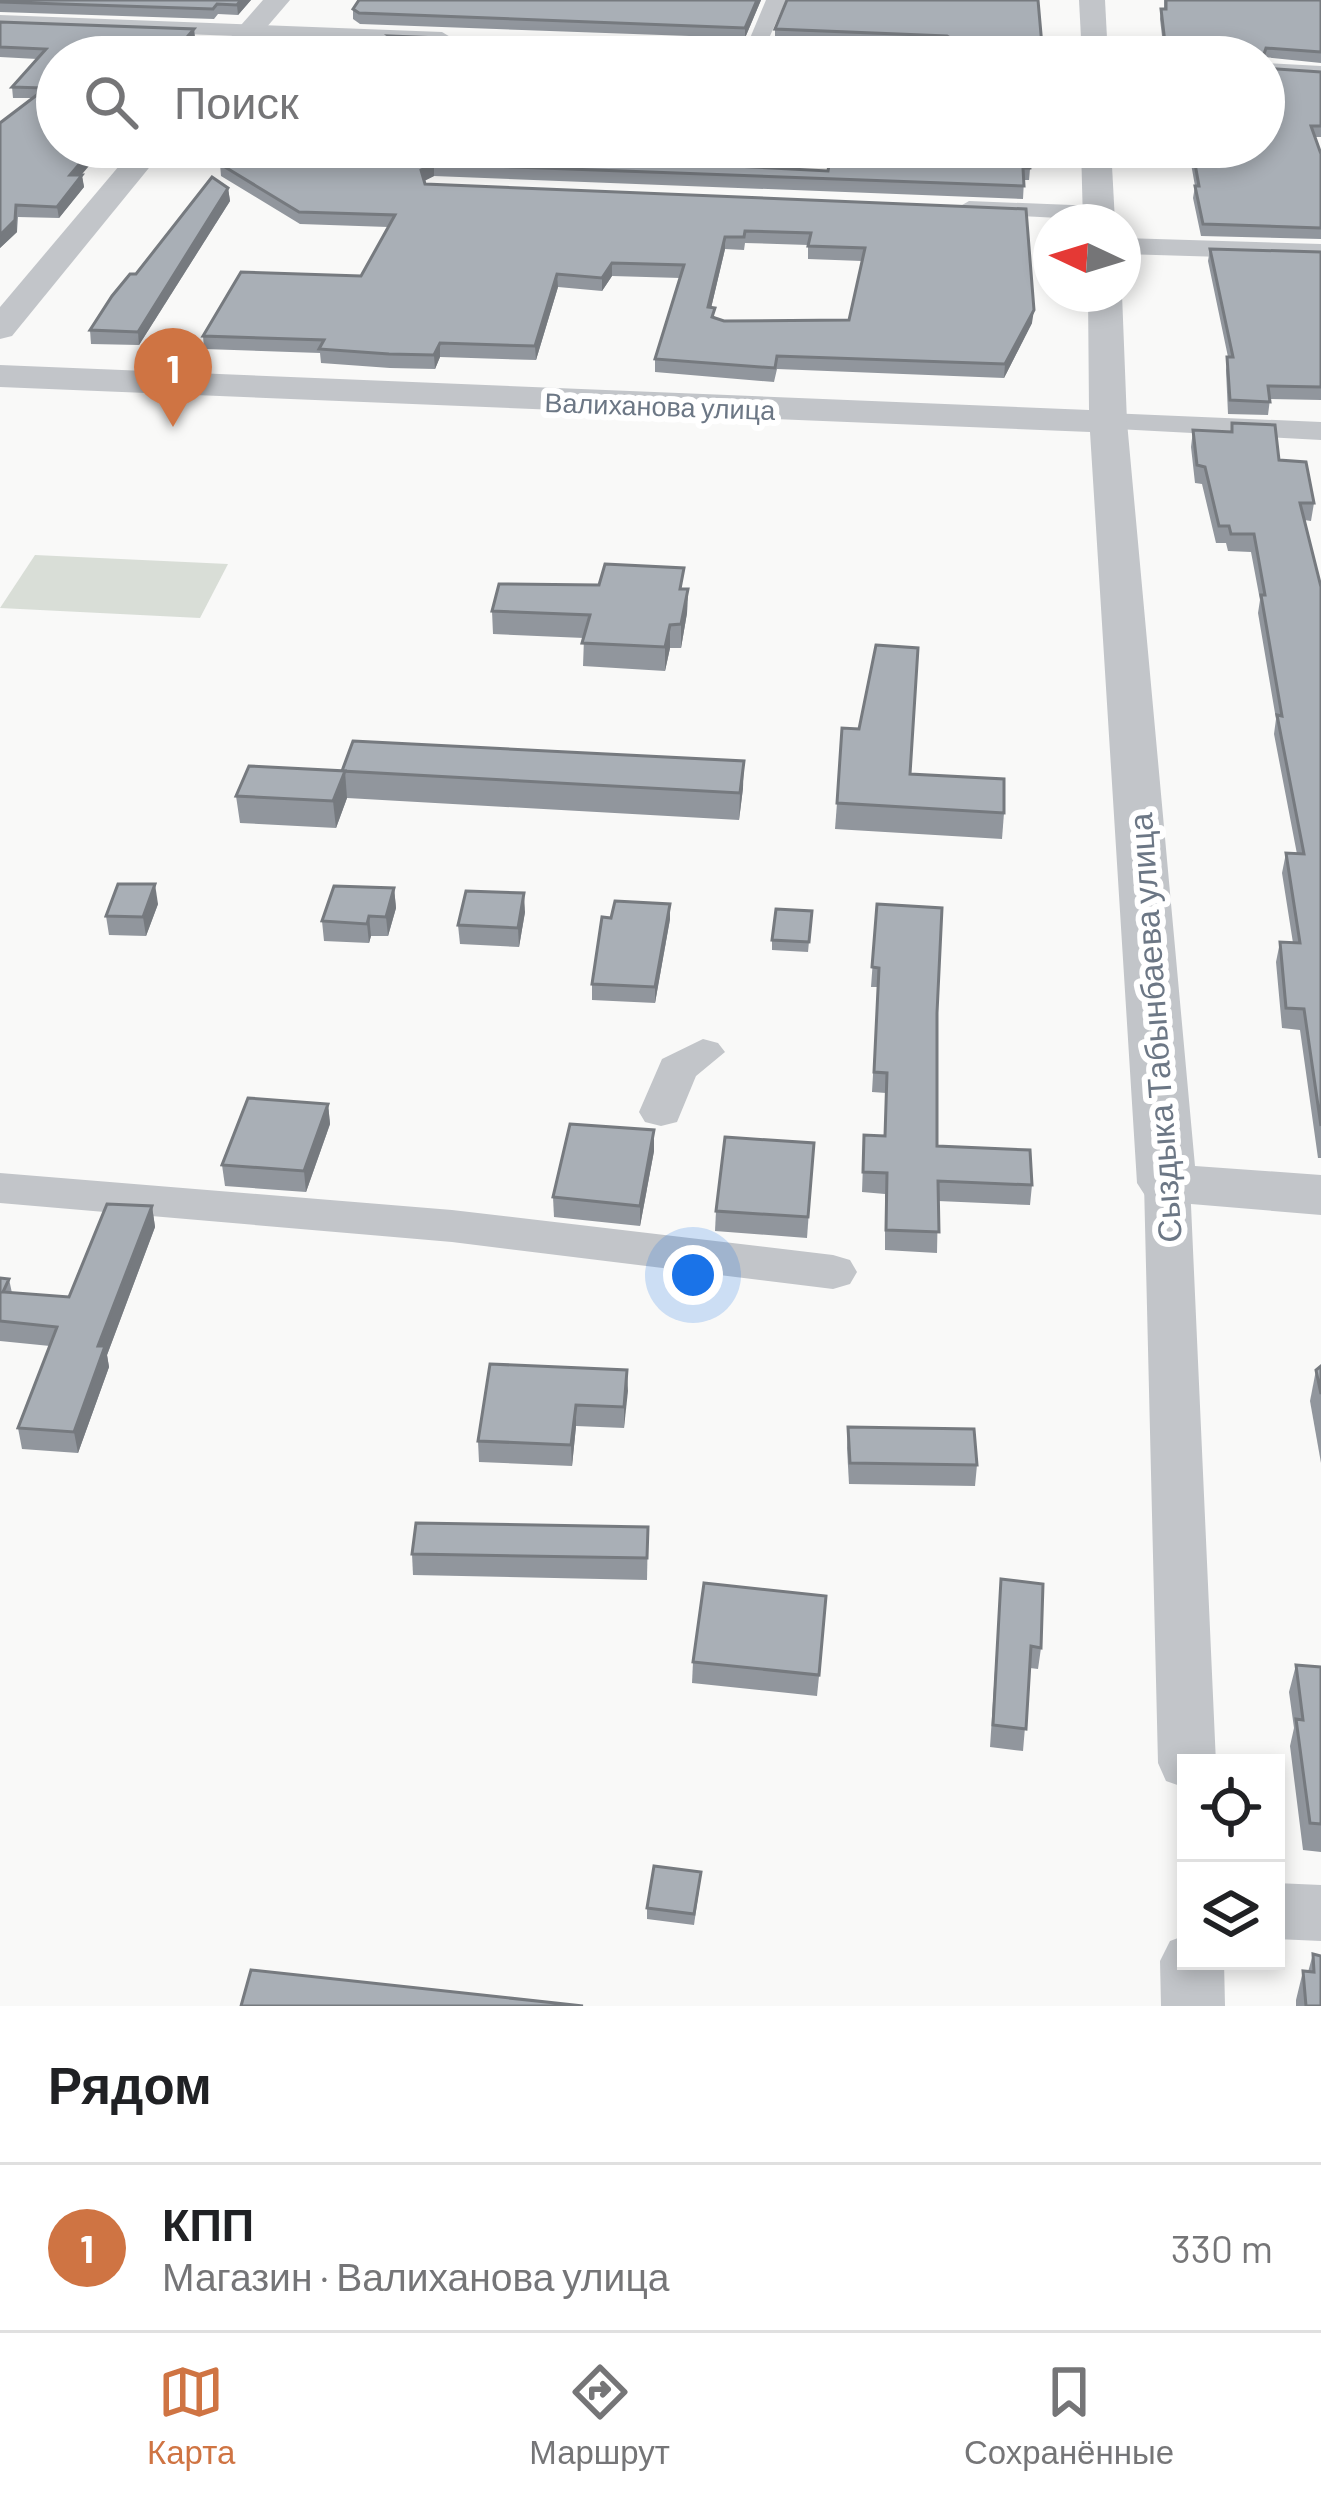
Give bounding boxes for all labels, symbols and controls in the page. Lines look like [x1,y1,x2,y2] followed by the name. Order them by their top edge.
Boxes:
[36,36,1285,168] search box
[78,69,144,135] icon: search
[174,74,299,128] text: Поиск
[1033,204,1141,312] north arrow
[134,328,212,427] pin: 1
[544,385,777,426] street label: Валиханова улица
[1119,811,1189,1244] street label: Сыздыка Табынбаева улица
[663,1245,723,1305] your location
[1177,1754,1285,1970] map controls
[1177,1754,1285,1862] button: locate
[1177,1862,1285,1970] button: layers
[48,2053,212,2114] text: Рядом
[162,2196,254,2250] text: КПП
[80,2224,94,2271] text: 1
[1171,2224,1273,2271] text: 330 m
[162,2252,669,2299] text: Магазин · Валиханова улица
[147,2359,235,2472] tab: Карта
[529,2359,670,2472] tab: Маршрут
[964,2359,1174,2472] tab: Сохранённые

